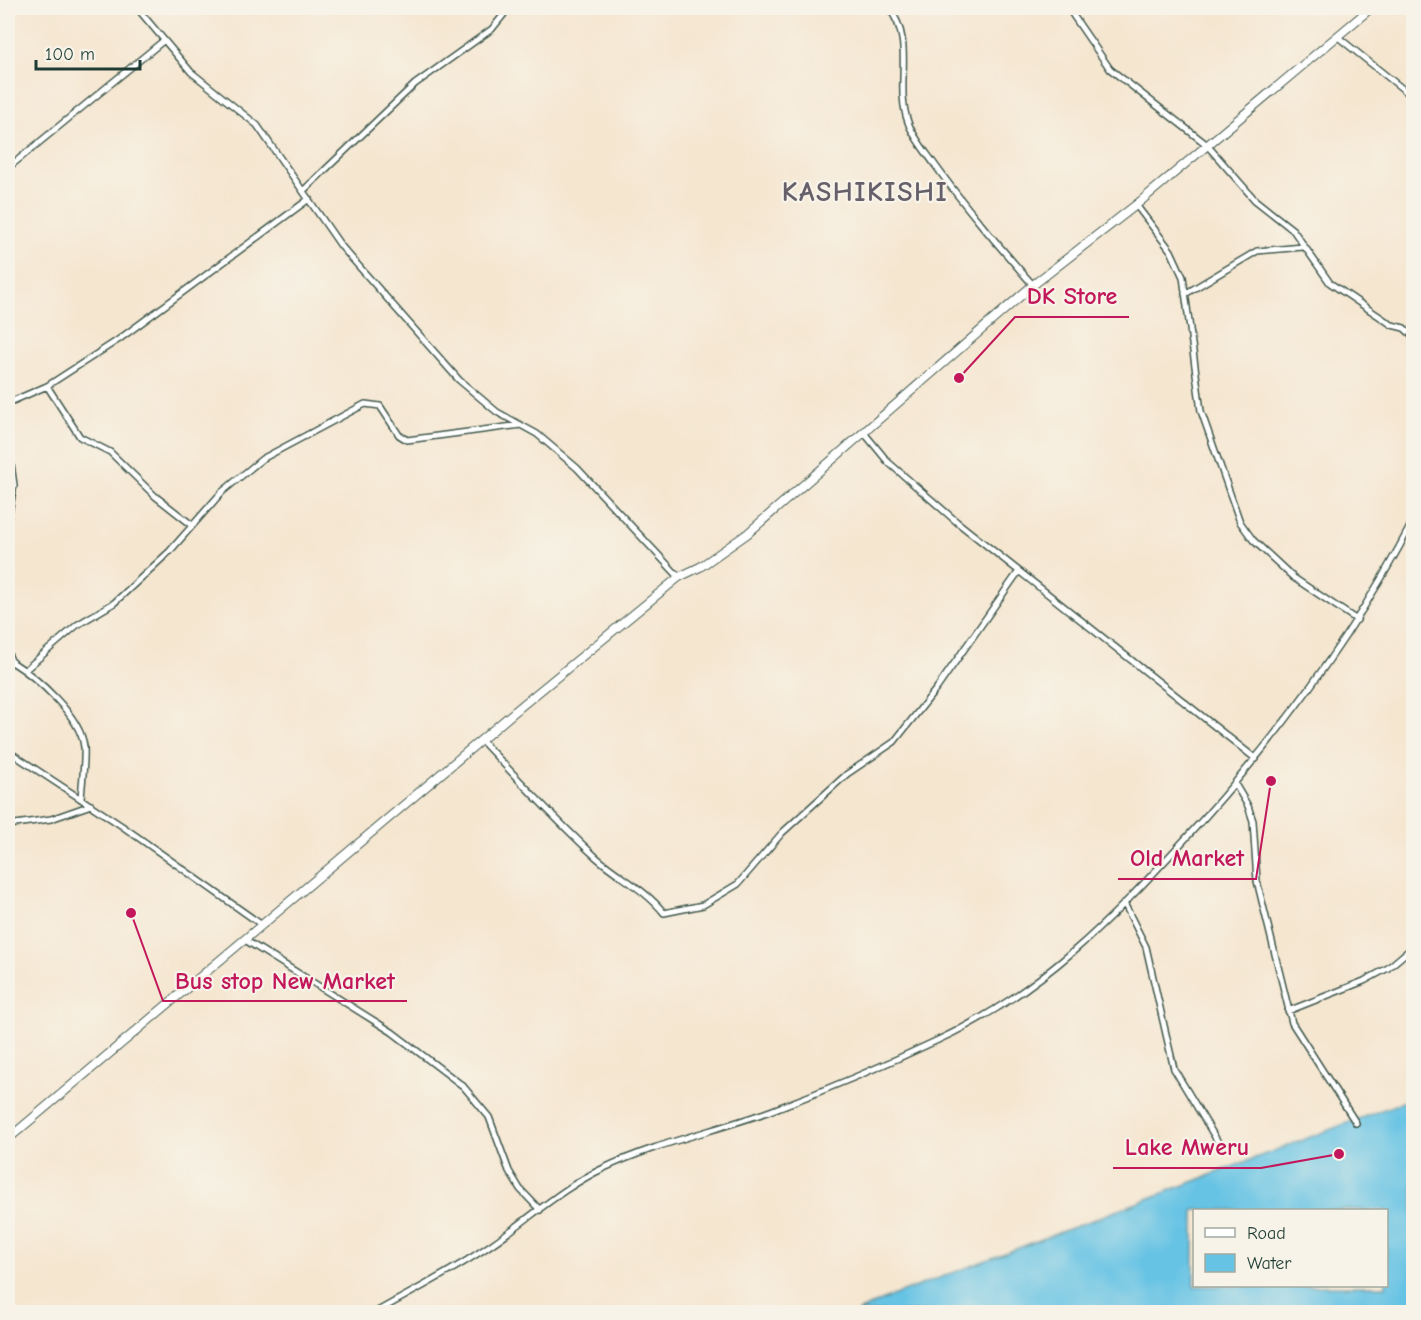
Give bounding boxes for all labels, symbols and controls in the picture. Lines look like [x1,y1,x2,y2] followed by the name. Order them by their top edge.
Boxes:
[36,33,140,71] scale bar
[45,44,95,65] text: 100 m
[782,176,948,208] district label: KASHIKISHI
[1015,275,1129,317] callout: DK Store
[1027,282,1117,310] text: DK Store
[1118,837,1256,879] callout: Old Market
[1130,844,1245,872] text: Old Market
[163,959,407,1001] callout: Bus stop New Market
[175,967,396,995] text: Bus stop New Market
[1113,1126,1261,1168] callout: Lake Mweru
[1125,1133,1249,1161] text: Lake Mweru
[1193,1209,1388,1287] legend
[1247,1223,1286,1244] text: Road
[1247,1253,1292,1274] text: Water

